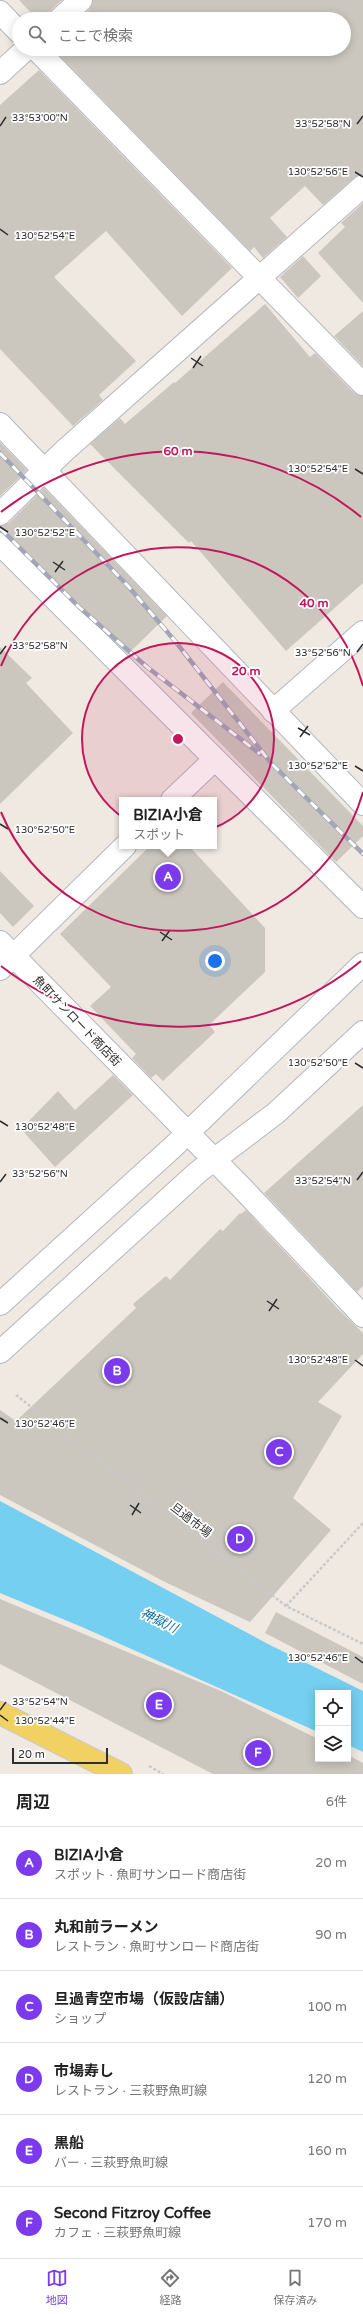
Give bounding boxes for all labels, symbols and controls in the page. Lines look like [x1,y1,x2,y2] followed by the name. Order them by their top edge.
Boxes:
[12,12,351,56] search box
[26,23,48,45] icon: search
[58,27,133,45] text: ここで検索
[12,112,68,124] text: 33°53'00"N
[295,118,351,130] text: 33°52'58"N
[288,166,348,178] text: 130°52'56"E
[15,230,75,242] text: 130°52'54"E
[163,444,193,458] text: 60 m
[288,463,348,475] text: 130°52'54"E
[15,527,75,539] text: 130°52'52"E
[299,596,329,610] text: 40 m
[12,640,68,652] text: 33°52'58"N
[295,647,351,659] text: 33°52'56"N
[231,664,261,678] text: 20 m
[171,732,185,746] centre of rings
[288,760,348,772] text: 130°52'52"E
[119,797,217,849] popup
[133,806,203,824] text: BIZIA小倉
[15,824,75,836] text: 130°52'50"E
[133,827,185,843] text: スポット
[155,862,181,892] pin: A
[205,951,225,971] your location
[30,973,124,1069] street label: 魚町サンロード商店街
[288,1057,348,1069] text: 130°52'50"E
[15,1121,75,1133] text: 130°52'48"E
[12,1168,68,1180] text: 33°52'56"N
[295,1175,351,1187] text: 33°52'54"N
[288,1354,348,1366] text: 130°52'48"E
[104,1356,130,1386] pin: B
[15,1418,75,1430] text: 130°52'46"E
[266,1437,292,1467] pin: C
[168,1500,214,1540] street label: 旦過市場
[227,1524,253,1554] pin: D
[138,1605,182,1638] water label: 神獄川
[288,1652,348,1664] text: 130°52'46"E
[146,1690,172,1720] pin: E
[315,1690,351,1762] map controls
[315,1690,351,1726] button: locate
[12,1696,68,1708] text: 33°52'54"N
[15,1715,75,1727] text: 130°52'44"E
[315,1726,351,1762] button: layers
[245,1738,271,1768] pin: F
[12,1746,108,1765] scale bar
[18,1748,45,1761] text: 20 m
[16,1792,50,1813] text: 周辺
[326,1794,347,1810] text: 6件
[54,1846,124,1864] text: BIZIA小倉
[24,1855,34,1871] text: A
[315,1855,347,1871] text: 20 m
[54,1867,246,1883] text: スポット · 魚町サンロード商店街
[54,1918,158,1936] text: 丸和前ラーメン
[24,1927,34,1943] text: B
[315,1927,347,1943] text: 90 m
[54,1939,259,1955] text: レストラン · 魚町サンロード商店街
[54,1990,234,2008] text: 旦過青空市場（仮設店舗）
[24,1999,34,2015] text: C
[307,1999,347,2015] text: 100 m
[54,2011,106,2027] text: ショップ
[54,2062,114,2080] text: 市場寿し
[24,2071,34,2087] text: D
[307,2071,347,2087] text: 120 m
[54,2083,207,2099] text: レストラン · 三萩野魚町線
[54,2134,84,2152] text: 黒船
[25,2143,33,2159] text: E
[307,2143,347,2159] text: 160 m
[54,2155,168,2171] text: バー · 三萩野魚町線
[54,2204,211,2222] text: Second Fitzroy Coffee
[25,2215,33,2231] text: F
[307,2215,347,2231] text: 170 m
[54,2225,181,2241] text: カフェ · 三萩野魚町線
[46,2267,68,2307] tab: 地図
[159,2267,181,2307] tab: 経路
[273,2267,317,2307] tab: 保存済み

